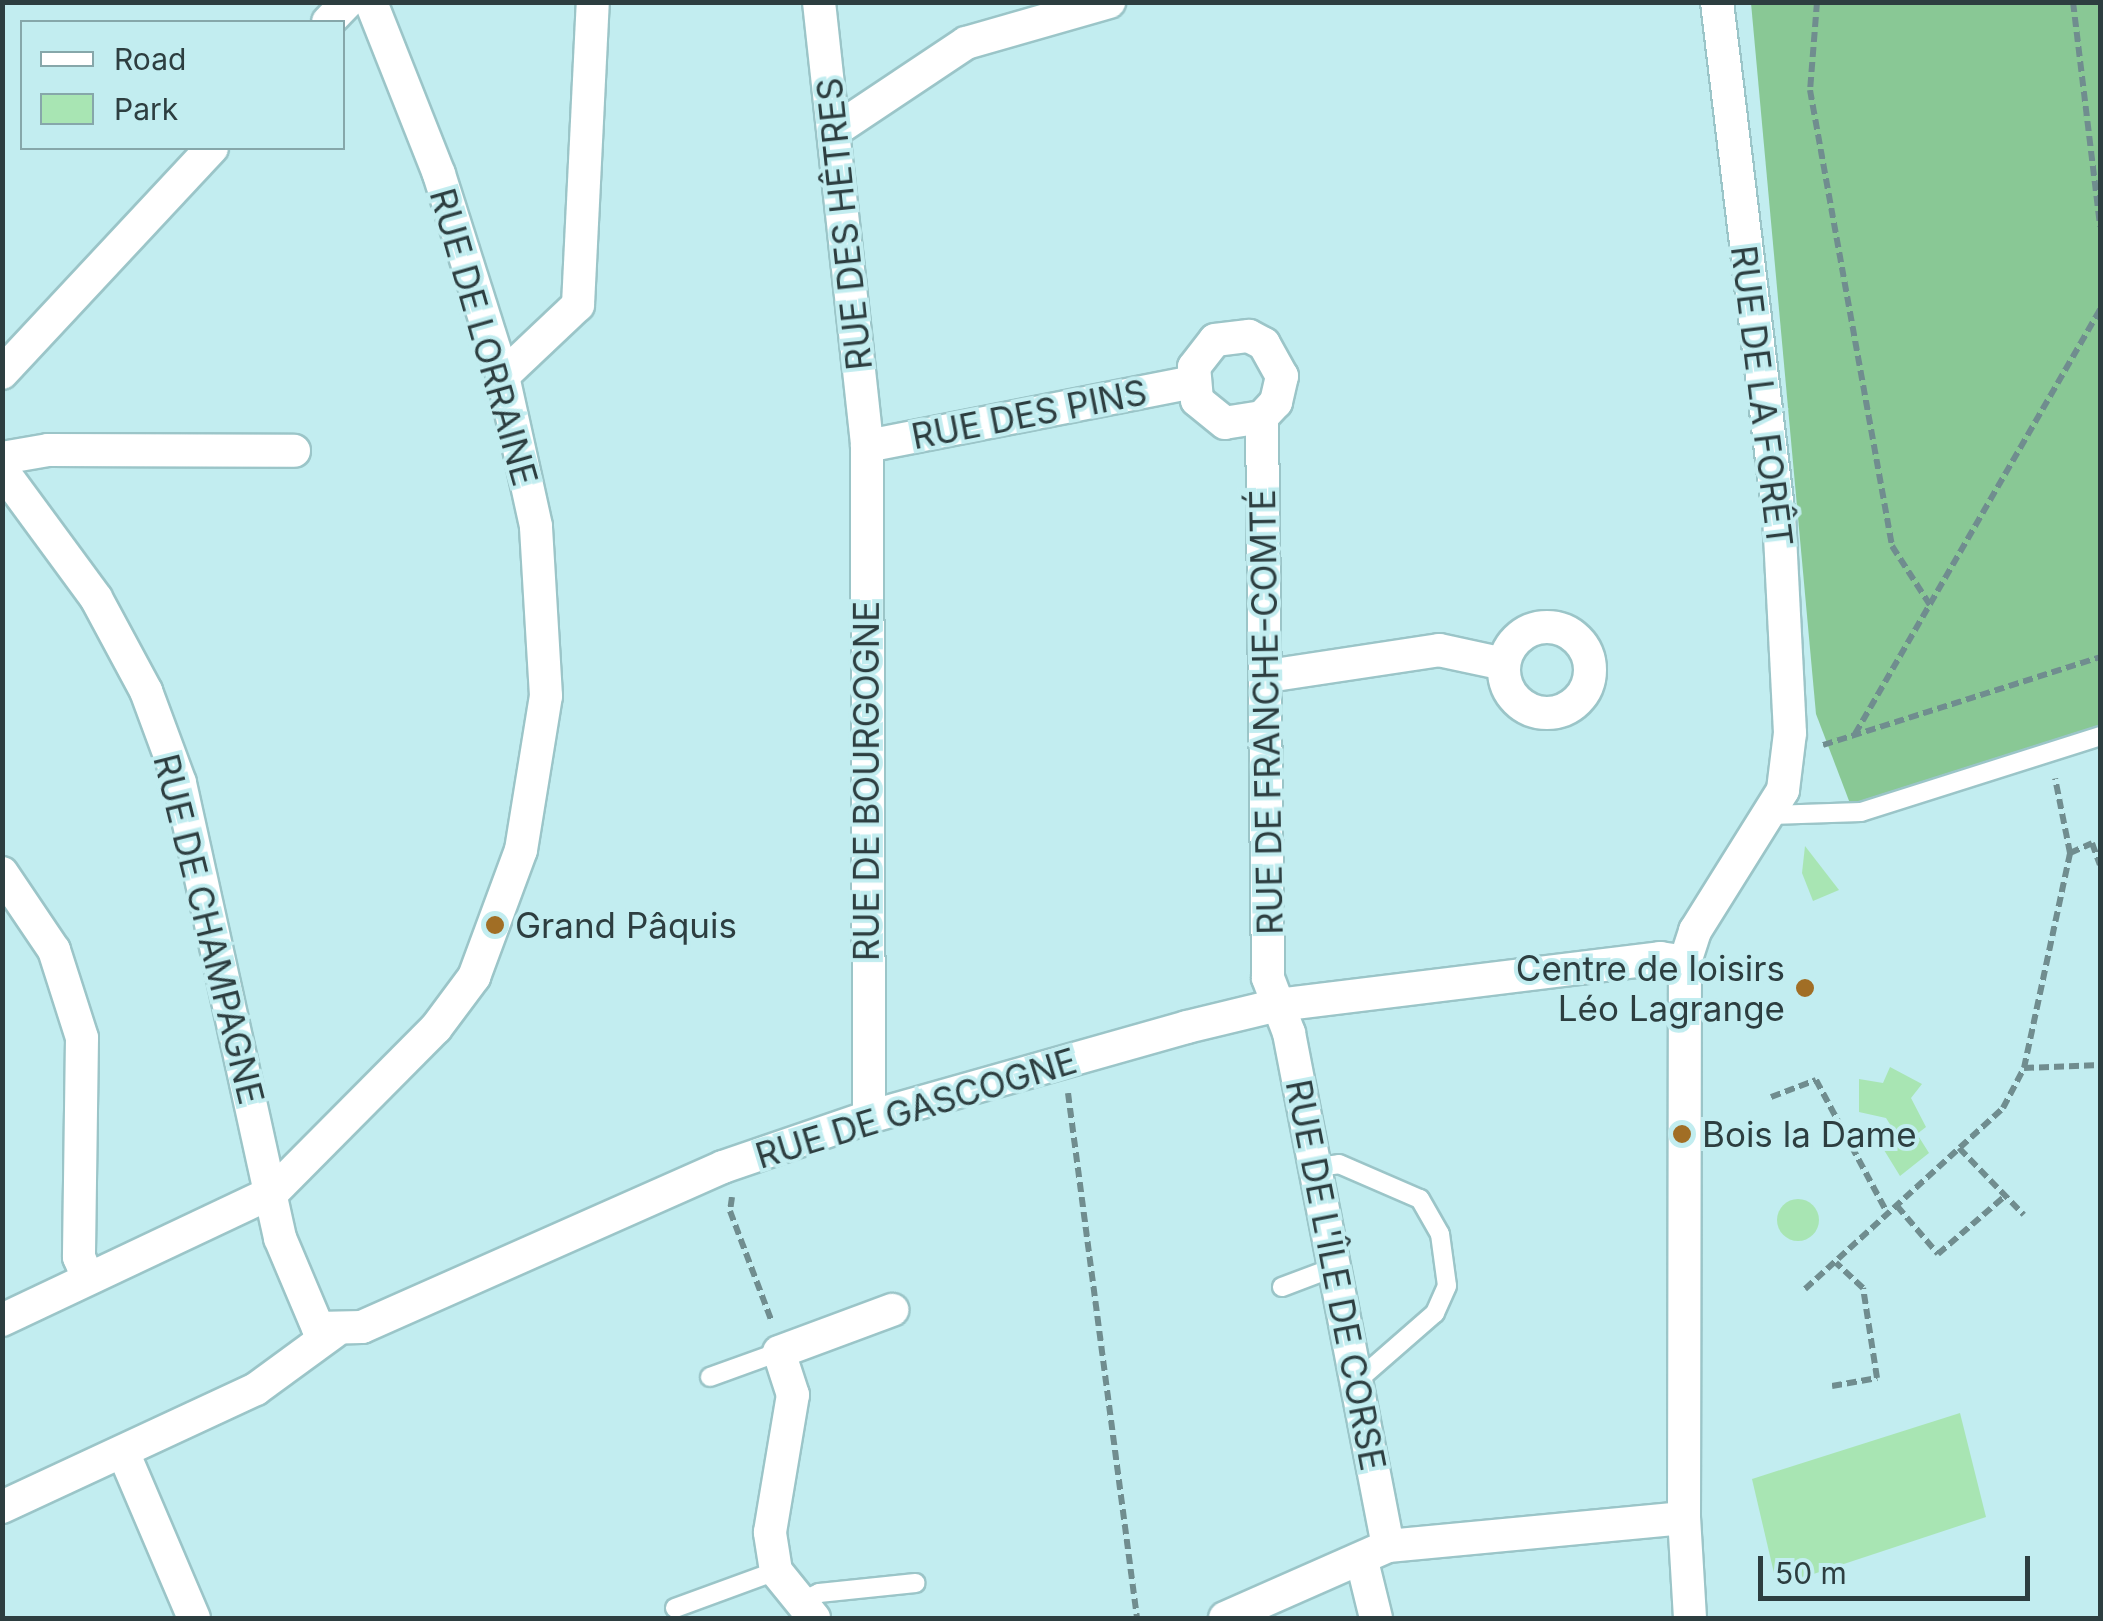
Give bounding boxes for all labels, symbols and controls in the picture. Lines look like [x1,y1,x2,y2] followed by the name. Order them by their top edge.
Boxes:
[20,20,345,150] legend
[114,41,186,77] text: Road
[808,76,880,372] street label: RUE DES HÊTRES
[114,91,178,127] text: Park
[421,184,547,490] street label: RUE DE LORRAINE
[1723,243,1801,549] street label: RUE DE LA FORÊT
[908,371,1150,457] street label: RUE DES PINS
[1241,489,1291,935] street label: RUE DE FRANCHE-COMTÉ
[845,601,887,961] street label: RUE DE BOURGOGNE
[145,750,273,1108] street label: RUE DE CHAMPAGNE
[515,904,737,946] place label: Grand Pâquis
[484,914,506,936] marker: Grand Pâquis
[1516,947,1785,1029] place label: Centre de loisirs Léo Lagrange
[1794,977,1816,999] marker: Centre de loisirs Léo Lagrange
[750,1039,1082,1177] street label: RUE DE GASCOGNE
[1277,1076,1395,1474] street label: RUE DE L'ÎLE DE CORSE
[1702,1113,1917,1155] place label: Bois la Dame
[1671,1123,1693,1145] marker: Bois la Dame
[1763,1536,2036,1598] scale bar
[1775,1555,1847,1591] text: 50 m

